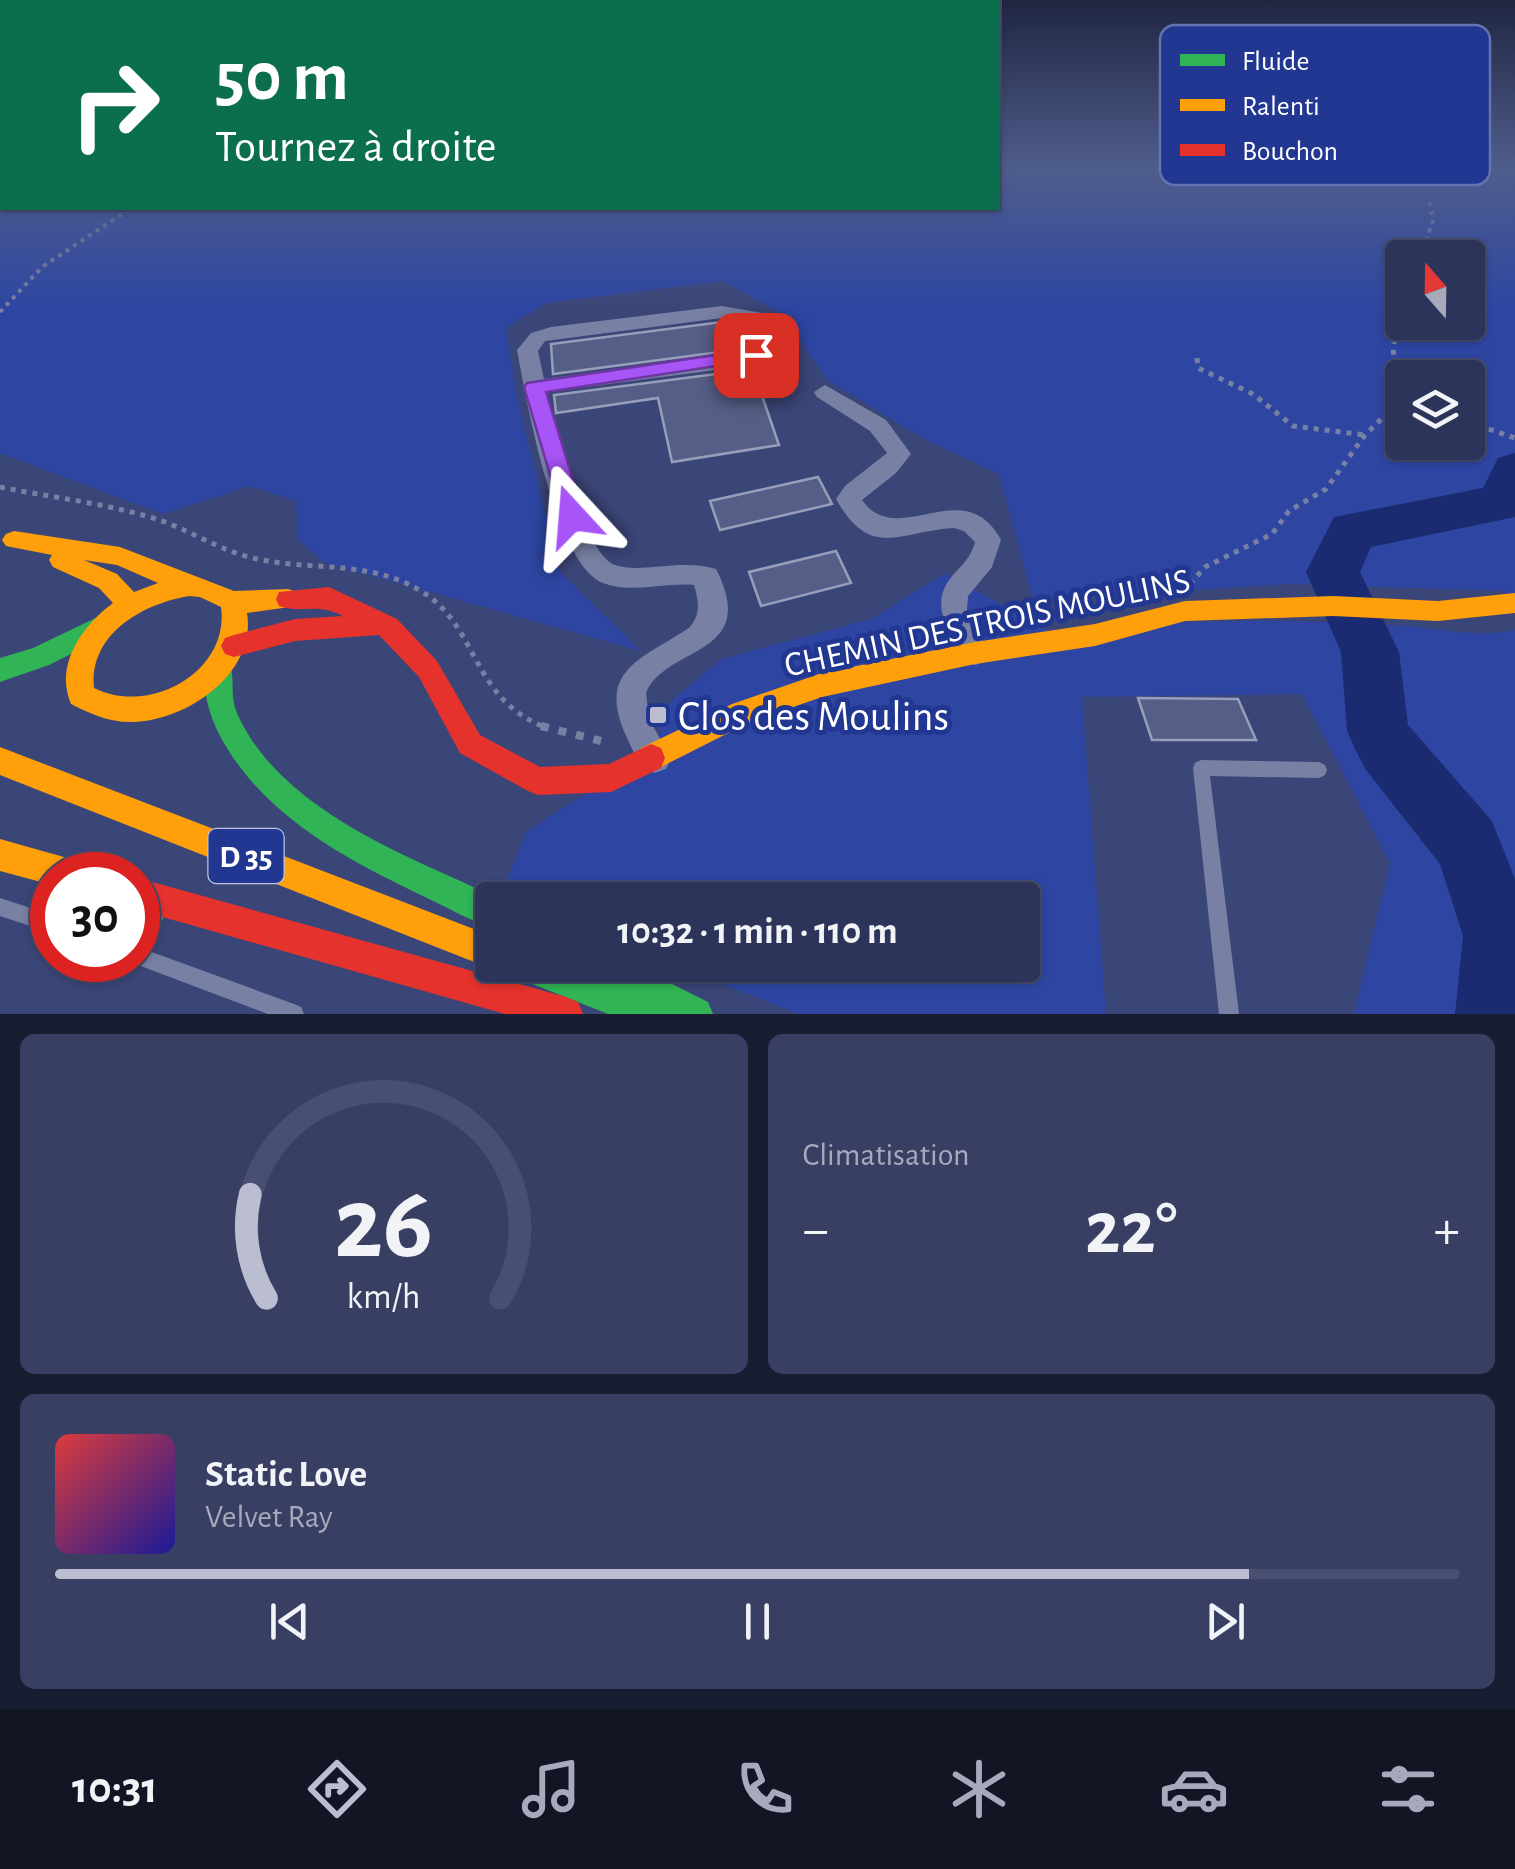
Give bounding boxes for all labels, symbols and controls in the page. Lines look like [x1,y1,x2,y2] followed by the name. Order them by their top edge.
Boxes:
[1160,25,1490,185] legend
[50,40,180,170] icon: right
[215,43,349,113] text: 50 m
[1242,48,1310,76] text: Fluide
[1242,93,1320,121] text: Ralenti
[215,125,497,170] text: Tournez à droite
[1242,138,1338,166] text: Bouchon
[1385,240,1485,340] north arrow
[1385,240,1485,460] map controls
[714,313,799,398] pin
[729,328,784,383] icon: arrive
[1385,360,1485,460] button: layers
[520,464,624,568] position arrow
[781,563,1193,684] street label: CHEMIN DES TROIS MOULINS
[678,696,949,738] place label: Clos des Moulins
[647,704,669,726] marker: Clos des Moulins
[208,829,284,883] road number: D 35
[30,852,160,982] speed limit sign: 30
[617,913,898,951] text: 10:32 · 1 min · 110 m
[803,1139,970,1171] text: Climatisation
[334,1173,433,1277] text: 26
[1085,1192,1178,1267] text: 22°
[803,1203,829,1258] text: −
[1434,1203,1460,1258] text: +
[347,1279,421,1315] text: km/h
[205,1456,367,1494] text: Static Love
[205,1501,333,1533] text: Velvet Ray
[262,1594,317,1649] icon: previous
[730,1594,785,1649] icon: pause
[1198,1594,1253,1649] icon: next
[302,1754,372,1824] icon: directions
[516,1754,586,1824] icon: music
[730,1754,800,1824] icon: phone
[944,1754,1014,1824] icon: climate
[1159,1754,1229,1824] icon: car
[1373,1754,1443,1824] icon: filters
[72,1766,158,1811] text: 10:31

